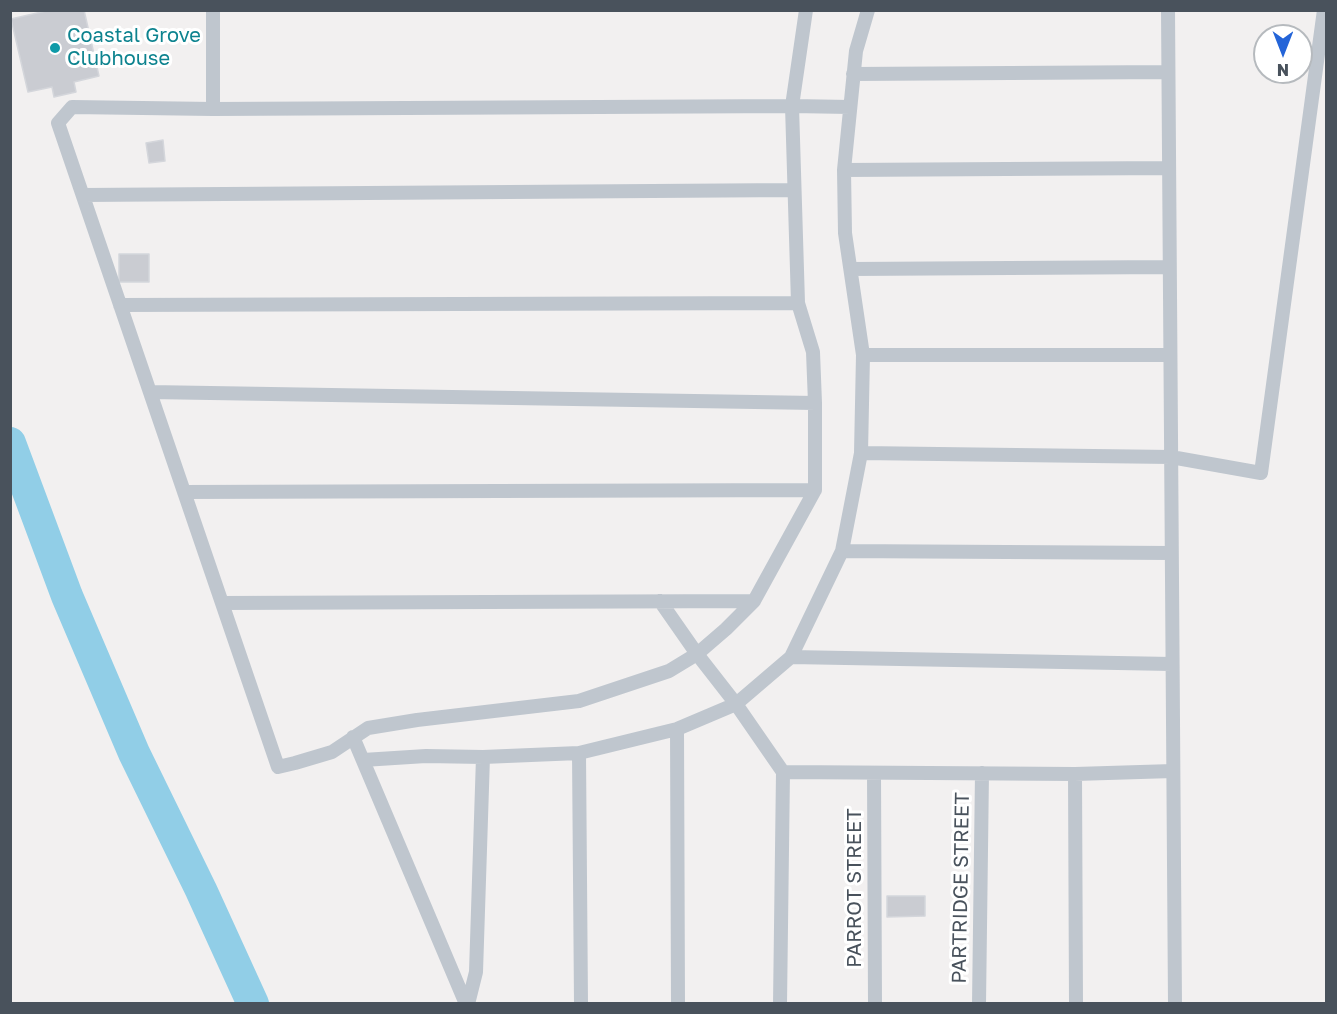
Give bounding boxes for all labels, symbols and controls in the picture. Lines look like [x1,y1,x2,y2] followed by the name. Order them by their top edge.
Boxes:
[67,24,201,71] place label: Coastal Grove Clubhouse
[1253,24,1313,84] north arrow
[48,41,62,55] marker: Coastal Grove Clubhouse
[1277,60,1289,80] text: N
[947,792,975,984] street label: PARTRIDGE STREET
[843,808,867,968] street label: PARROT STREET

